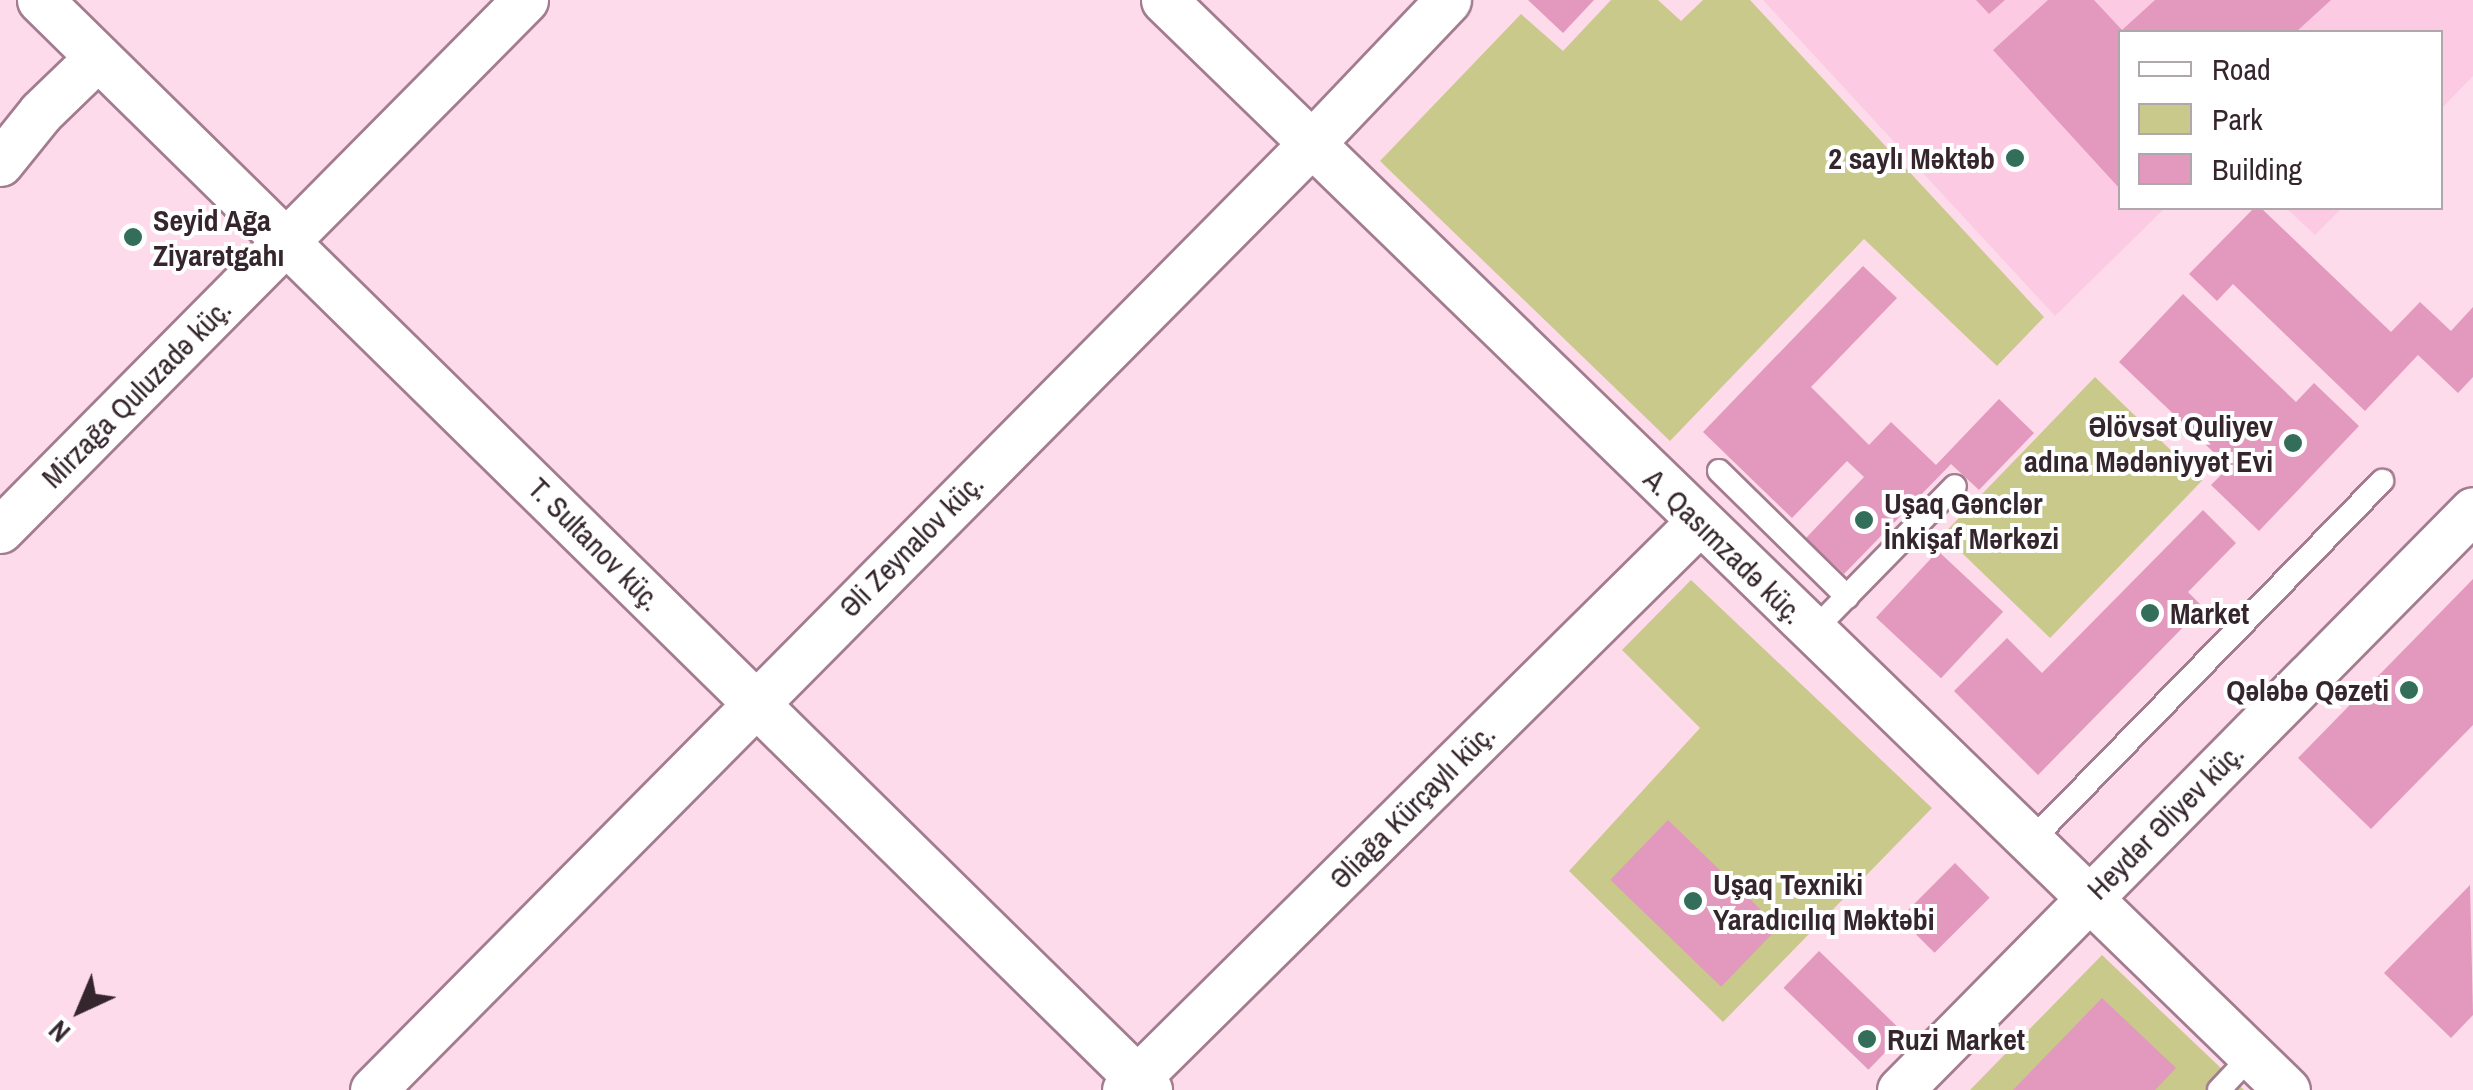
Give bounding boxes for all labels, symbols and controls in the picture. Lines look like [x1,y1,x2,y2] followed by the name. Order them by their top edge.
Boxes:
[2118,30,2443,210] legend
[2212,49,2271,89] text: Road
[2212,99,2263,139] text: Park
[1828,140,1995,176] place label: 2 saylı Məktəb
[2004,147,2026,169] marker: 2 saylı Məktəb
[2212,149,2302,189] text: Building
[153,202,284,272] place label: Seyid Ağa Ziyarətgahı
[122,226,144,248] marker: Seyid Ağa Ziyarətgahı
[34,291,238,495] street label: Mirzağa Quluzadə küç.
[2024,408,2273,478] place label: Əlövsət Quliyev adına Mədəniyyət Evi
[2282,432,2304,454] marker: Əlövsət Quliyev adına Mədəniyyət Evi
[1637,461,1811,631] street label: A. Qasımzadə küç.
[831,465,991,625] street label: Əli Zeynalov küç.
[521,470,669,618] street label: T. Sultanov küç.
[1884,485,2059,556] place label: Uşaq Gənclər İnkişaf Mərkəzi
[1853,509,1875,531] marker: Uşaq Gənclər İnkişaf Mərkəzi
[2170,595,2249,631] place label: Market
[2139,602,2161,624] marker: Market
[2226,672,2389,708] place label: Qələbə Qəzeti
[2398,679,2420,701] marker: Qələbə Qəzeti
[1322,716,1502,896] street label: Əliağa Kürçaylı küç.
[2079,735,2251,907] street label: Heydər Əliyev küç.
[1713,866,1935,936] place label: Uşaq Texniki Yaradıcılıq Məktəbi
[1682,890,1704,912] marker: Uşaq Texniki Yaradıcılıq Məktəbi
[30,960,130,1060] north arrow
[40,1012,78,1051] text: N
[1887,1021,2025,1057] place label: Ruzi Market
[1856,1028,1878,1050] marker: Ruzi Market

